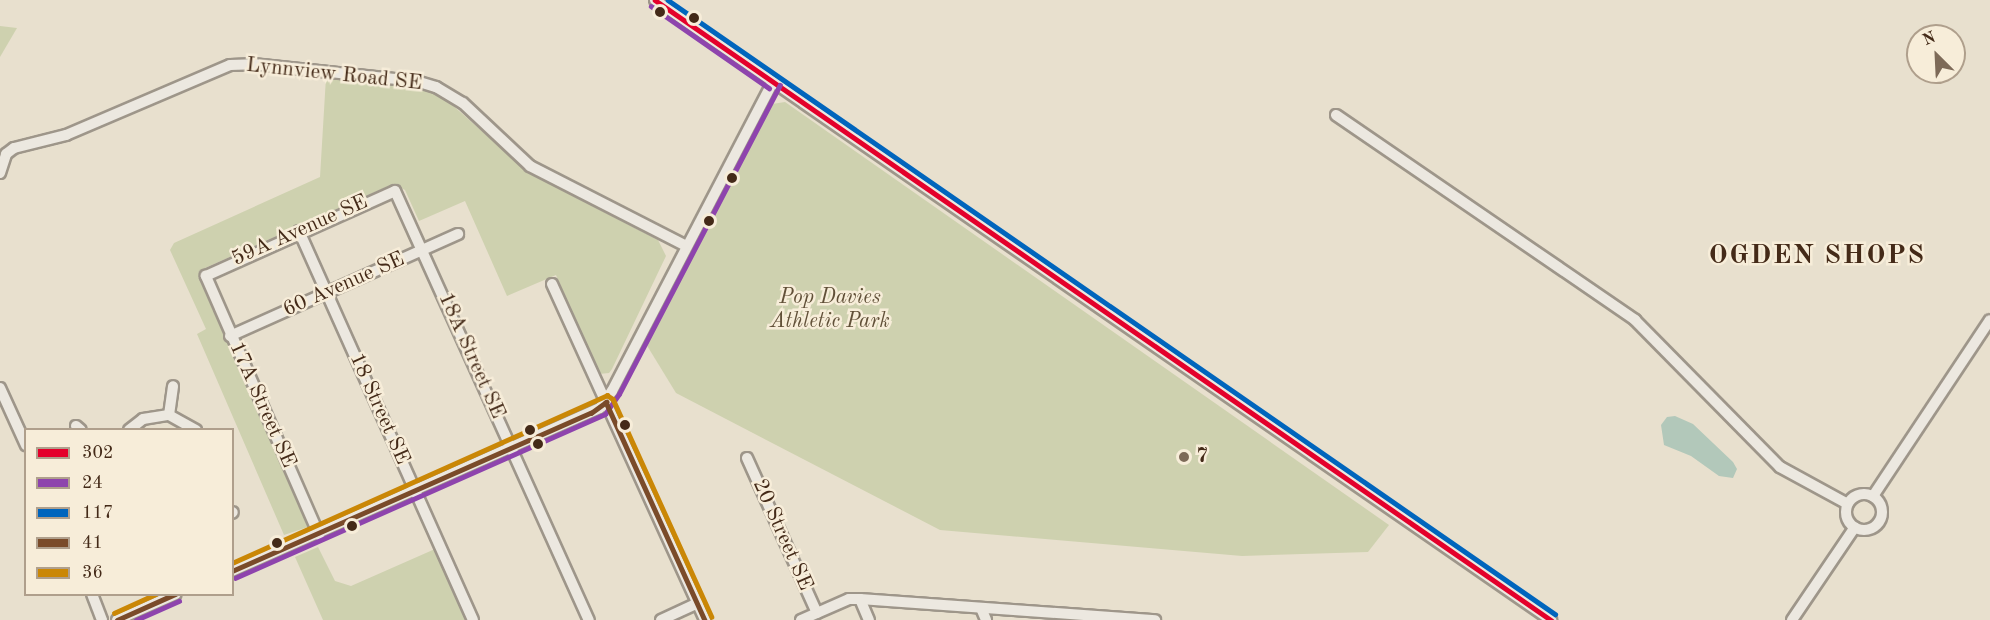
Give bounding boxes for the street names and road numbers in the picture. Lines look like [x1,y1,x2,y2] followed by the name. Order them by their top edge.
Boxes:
[245,53,423,97] street label: Lynnview Road SE
[228,190,372,272] street label: 59A Avenue SE
[279,247,409,323] street label: 60 Avenue SE
[432,289,510,423] street label: 18A Street SE
[223,338,301,472] street label: 17A Street SE
[343,349,415,469] street label: 18 Street SE
[746,475,818,595] street label: 20 Street SE

